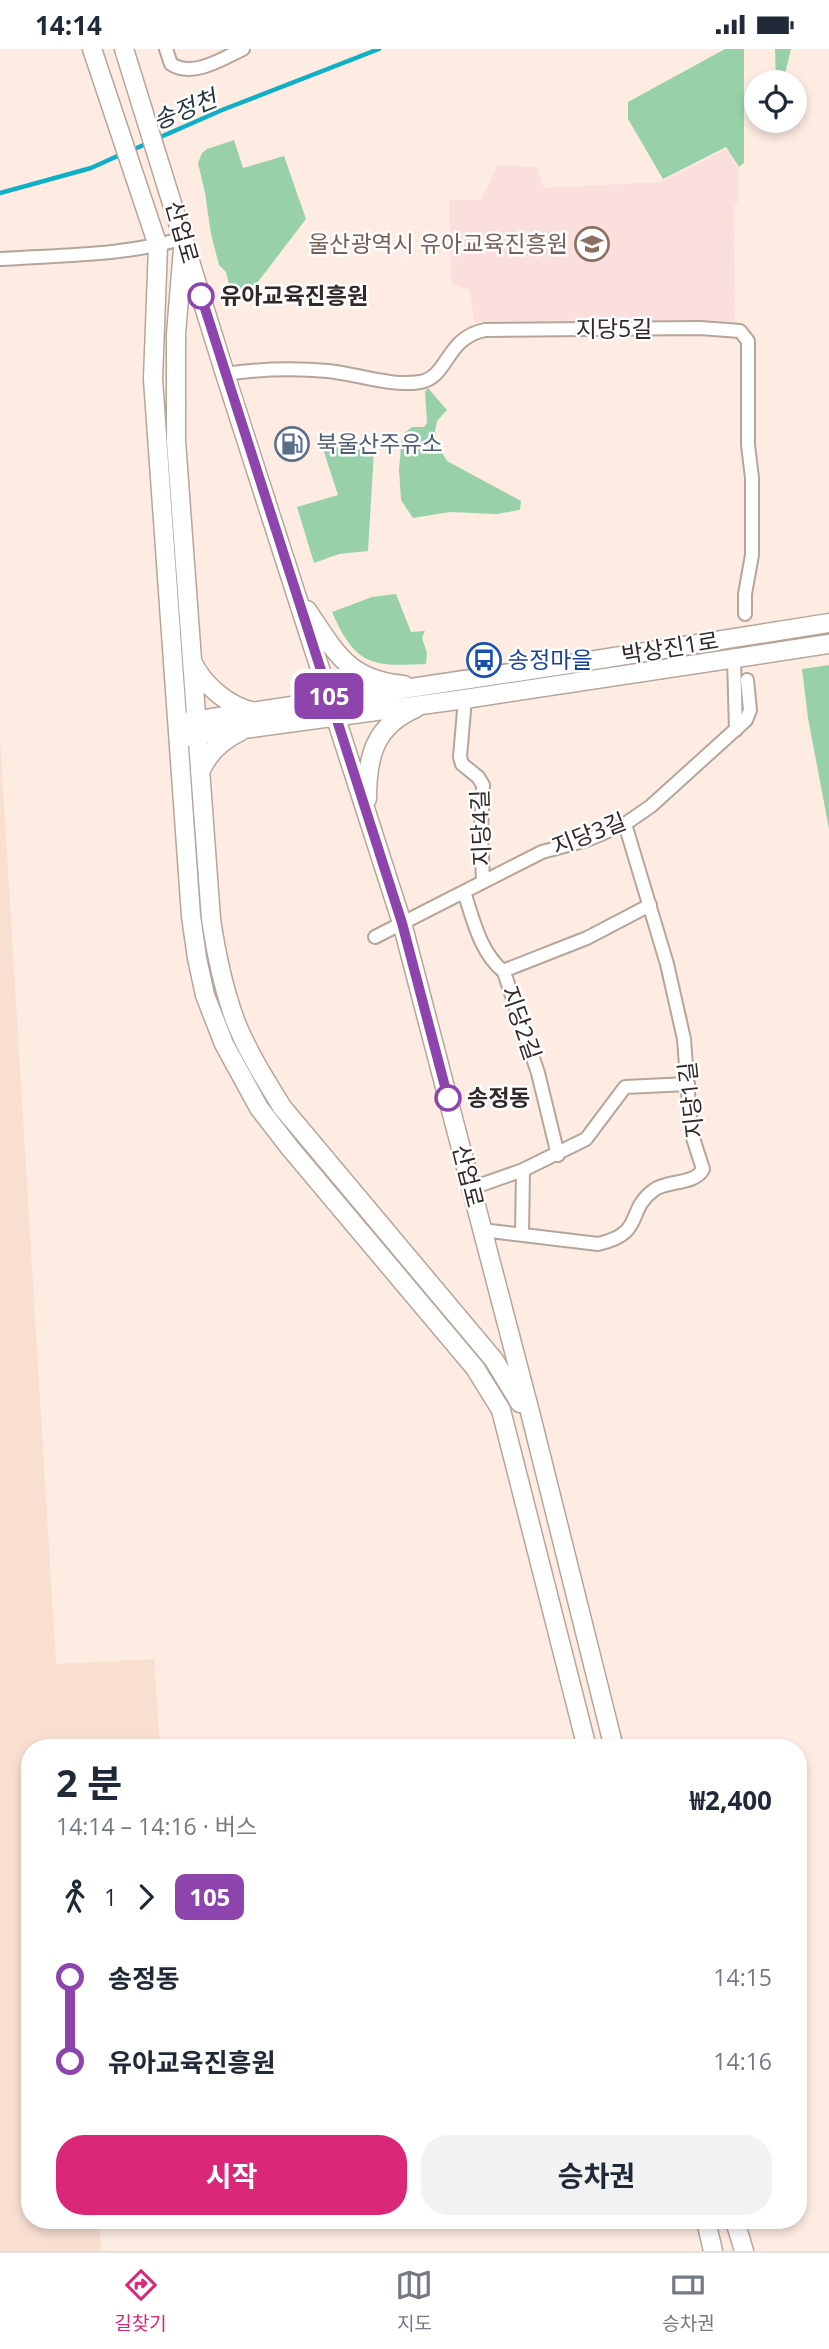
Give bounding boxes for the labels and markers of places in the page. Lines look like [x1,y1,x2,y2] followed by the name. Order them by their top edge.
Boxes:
[573,225,611,263] school or university icon: 울산광역시 유아교육진흥원
[308,227,568,259] place label: 울산광역시 유아교육진흥원
[220,279,368,311] place label: 유아교육진흥원
[188,283,214,309] marker: 유아교육진흥원
[273,425,311,463] fuel station icon: 북울산주유소
[316,427,443,459] place label: 북울산주유소
[465,641,503,679] bus stop icon: 송정마을
[508,643,593,675] place label: 송정마을
[467,1081,530,1113] place label: 송정동
[435,1085,461,1111] marker: 송정동

